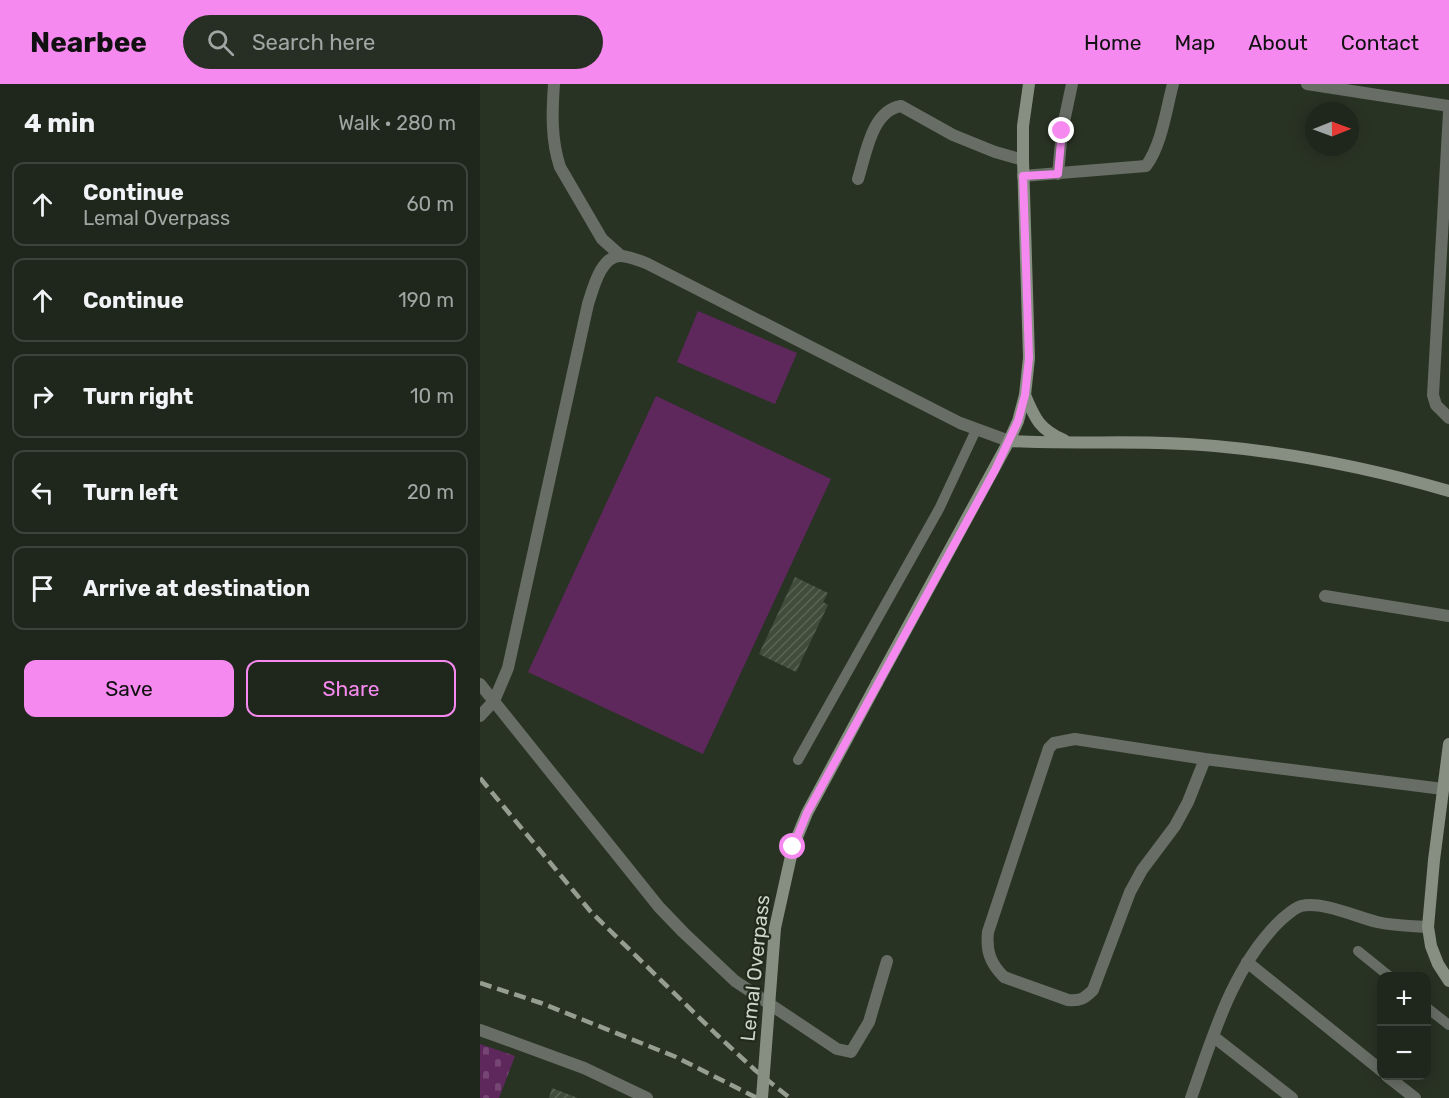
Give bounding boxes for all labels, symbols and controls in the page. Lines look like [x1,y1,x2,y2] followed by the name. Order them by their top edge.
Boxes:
[183,15,603,69] search box
[30,26,147,59] text: Nearbee
[204,26,237,59] icon: search
[252,29,375,56] text: Search here
[1084,30,1141,55] text: Home
[1174,30,1215,55] text: Map
[1248,30,1308,55] text: About
[1341,30,1419,55] text: Contact
[1305,102,1359,156] north arrow
[24,108,95,139] text: 4 min
[338,111,456,135] text: Walk · 280 m
[1048,117,1074,143] route end
[83,179,184,206] text: Continue
[26,188,59,221] icon: ahead
[407,192,454,216] text: 60 m
[83,206,230,230] text: Lemal Overpass
[26,284,59,317] icon: ahead
[83,287,184,314] text: Continue
[398,288,454,312] text: 190 m
[26,380,59,413] icon: right
[83,383,193,410] text: Turn right
[410,384,454,408] text: 10 m
[26,476,59,509] icon: left
[83,479,178,506] text: Turn left
[407,480,454,504] text: 20 m
[26,572,59,605] icon: arrive
[83,575,310,602] text: Arrive at destination
[24,660,234,717] button: Save
[246,660,456,717] button: Share
[779,833,805,859] route start
[735,894,775,1042] street label: Lemal Overpass
[1377,972,1431,1080] map controls
[1377,972,1431,1026] button: +
[1377,1026,1431,1080] button: −

